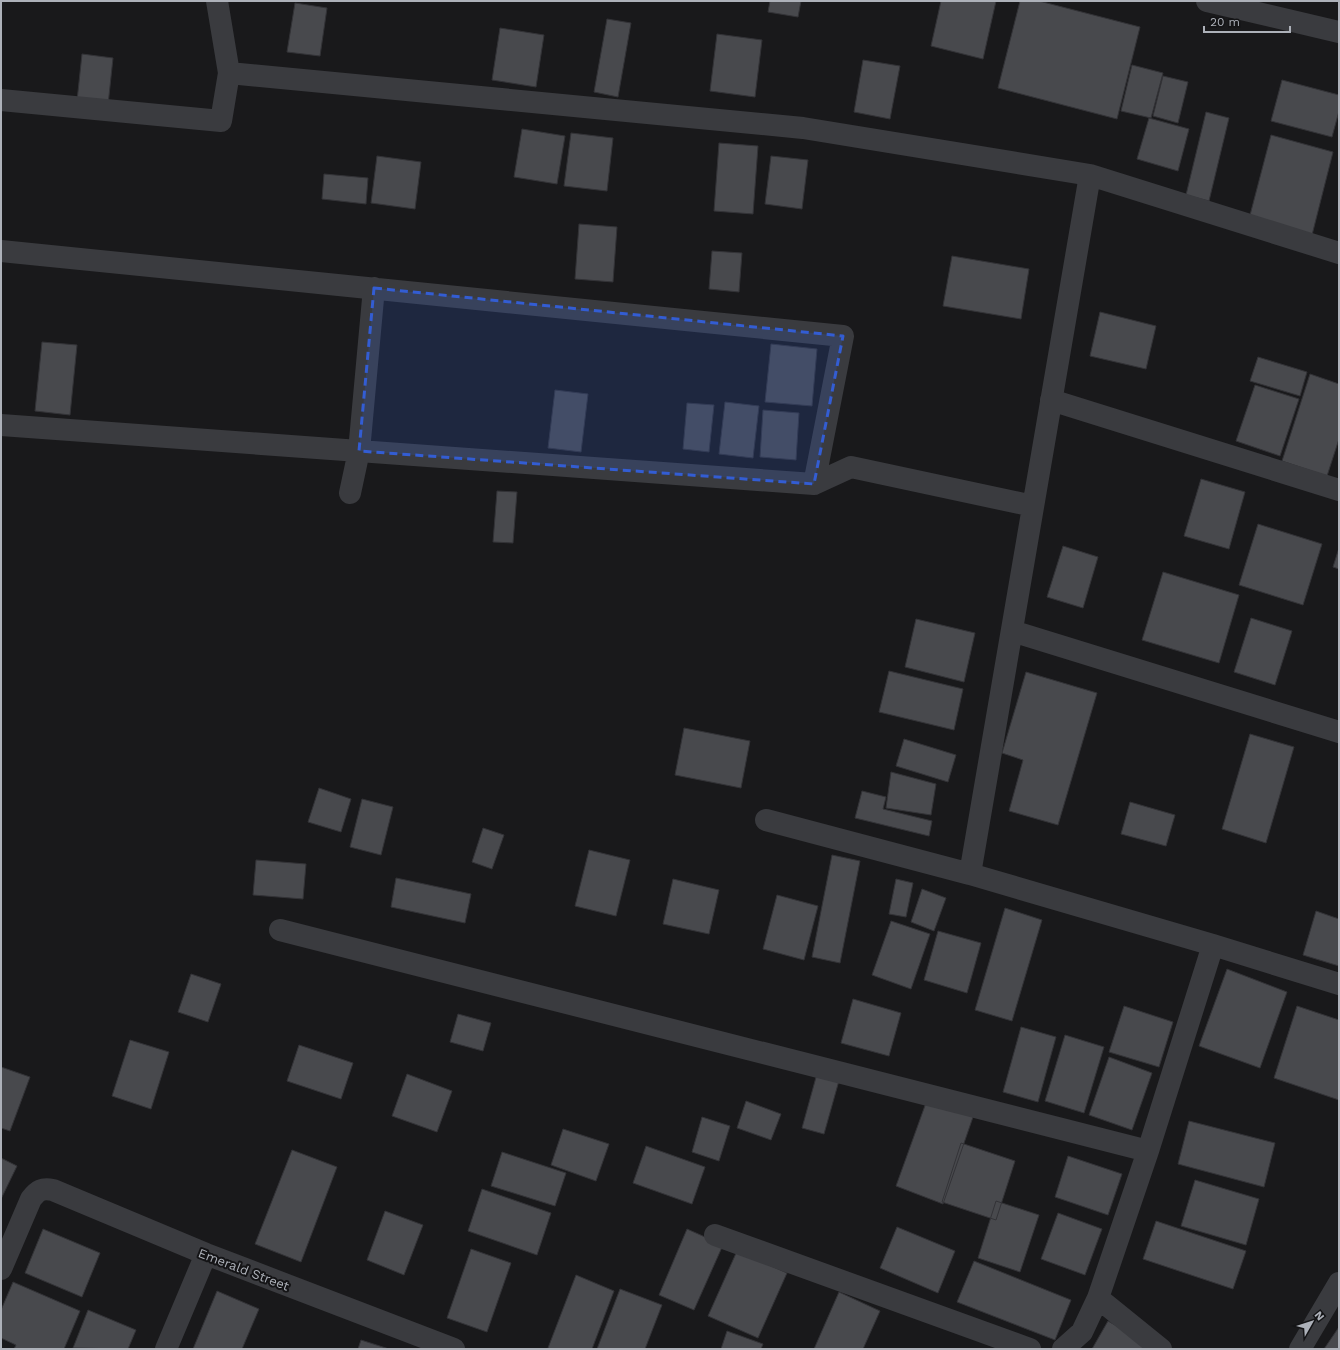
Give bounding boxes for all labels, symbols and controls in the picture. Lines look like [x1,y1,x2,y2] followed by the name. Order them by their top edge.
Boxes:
[1204,8,1290,34] scale bar
[1210,15,1240,29] text: 20 m
[196,1245,292,1294] street label: Emerald Street
[1292,1302,1332,1342] north arrow
[1312,1309,1327,1323] text: N

